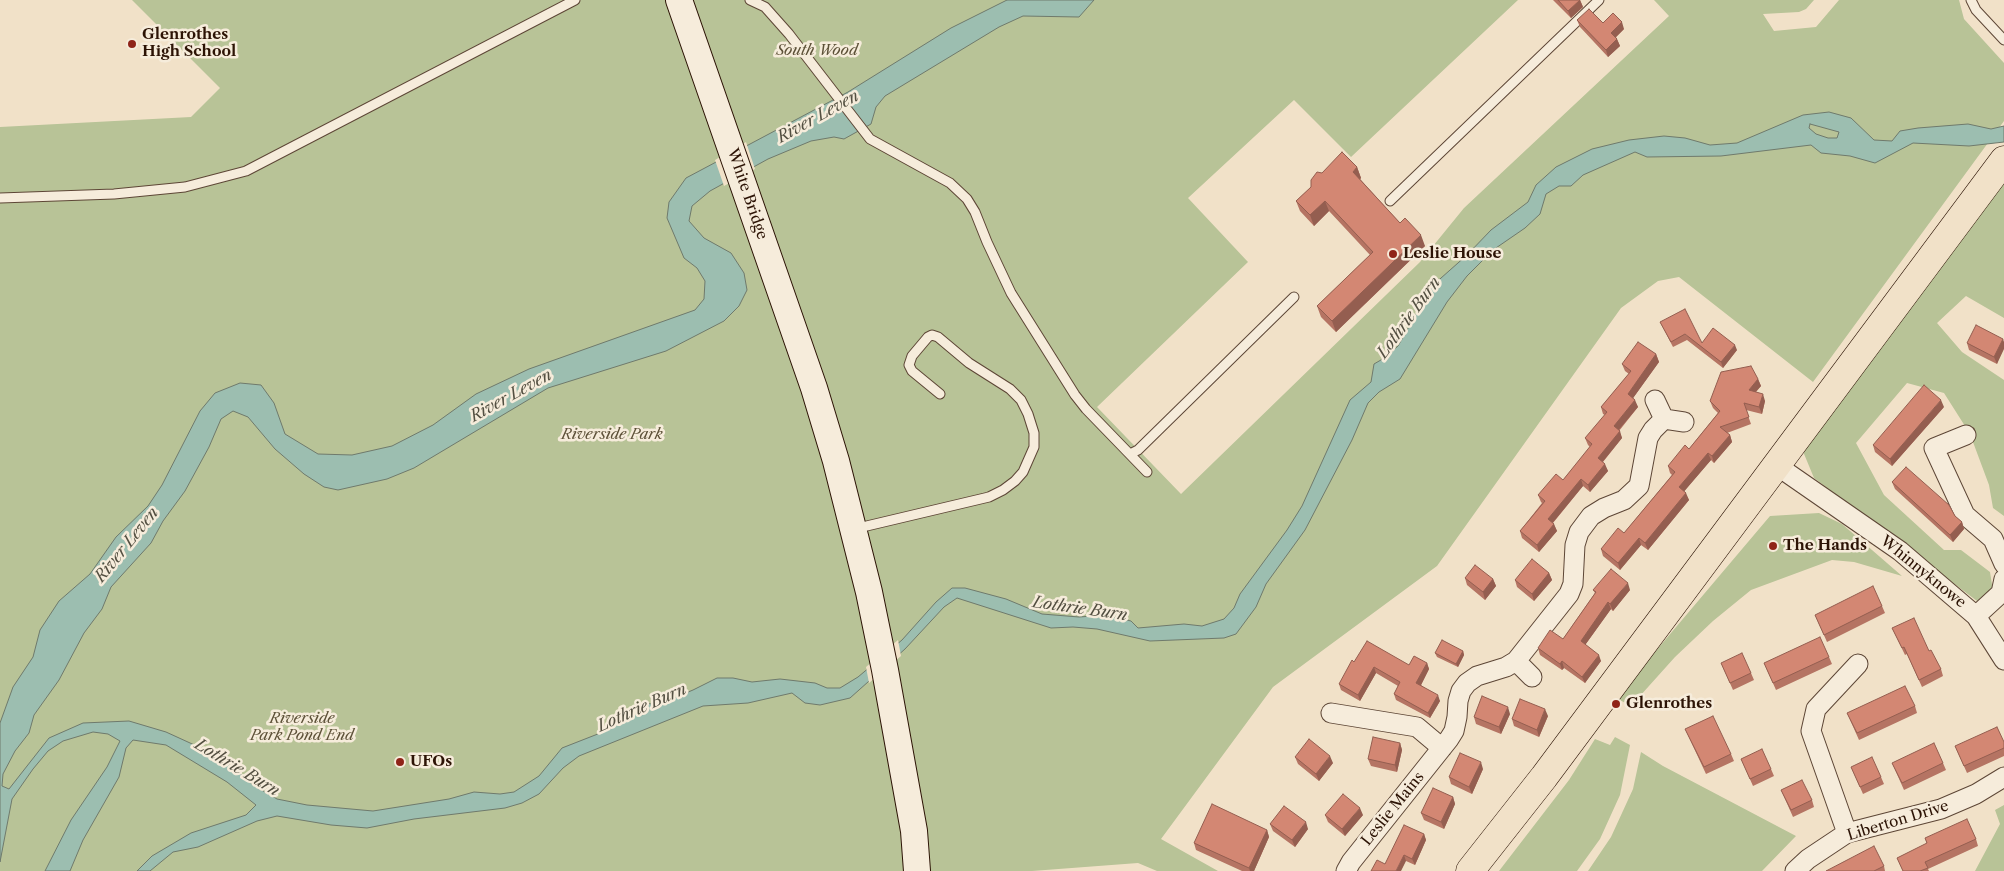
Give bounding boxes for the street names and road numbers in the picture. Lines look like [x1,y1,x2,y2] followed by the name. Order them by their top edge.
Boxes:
[723,146,771,242] street label: White Bridge
[1877,532,1969,612] street label: Whinnyknowe
[1358,769,1428,849] street label: Leslie Mains
[1845,797,1951,845] street label: Liberton Drive

